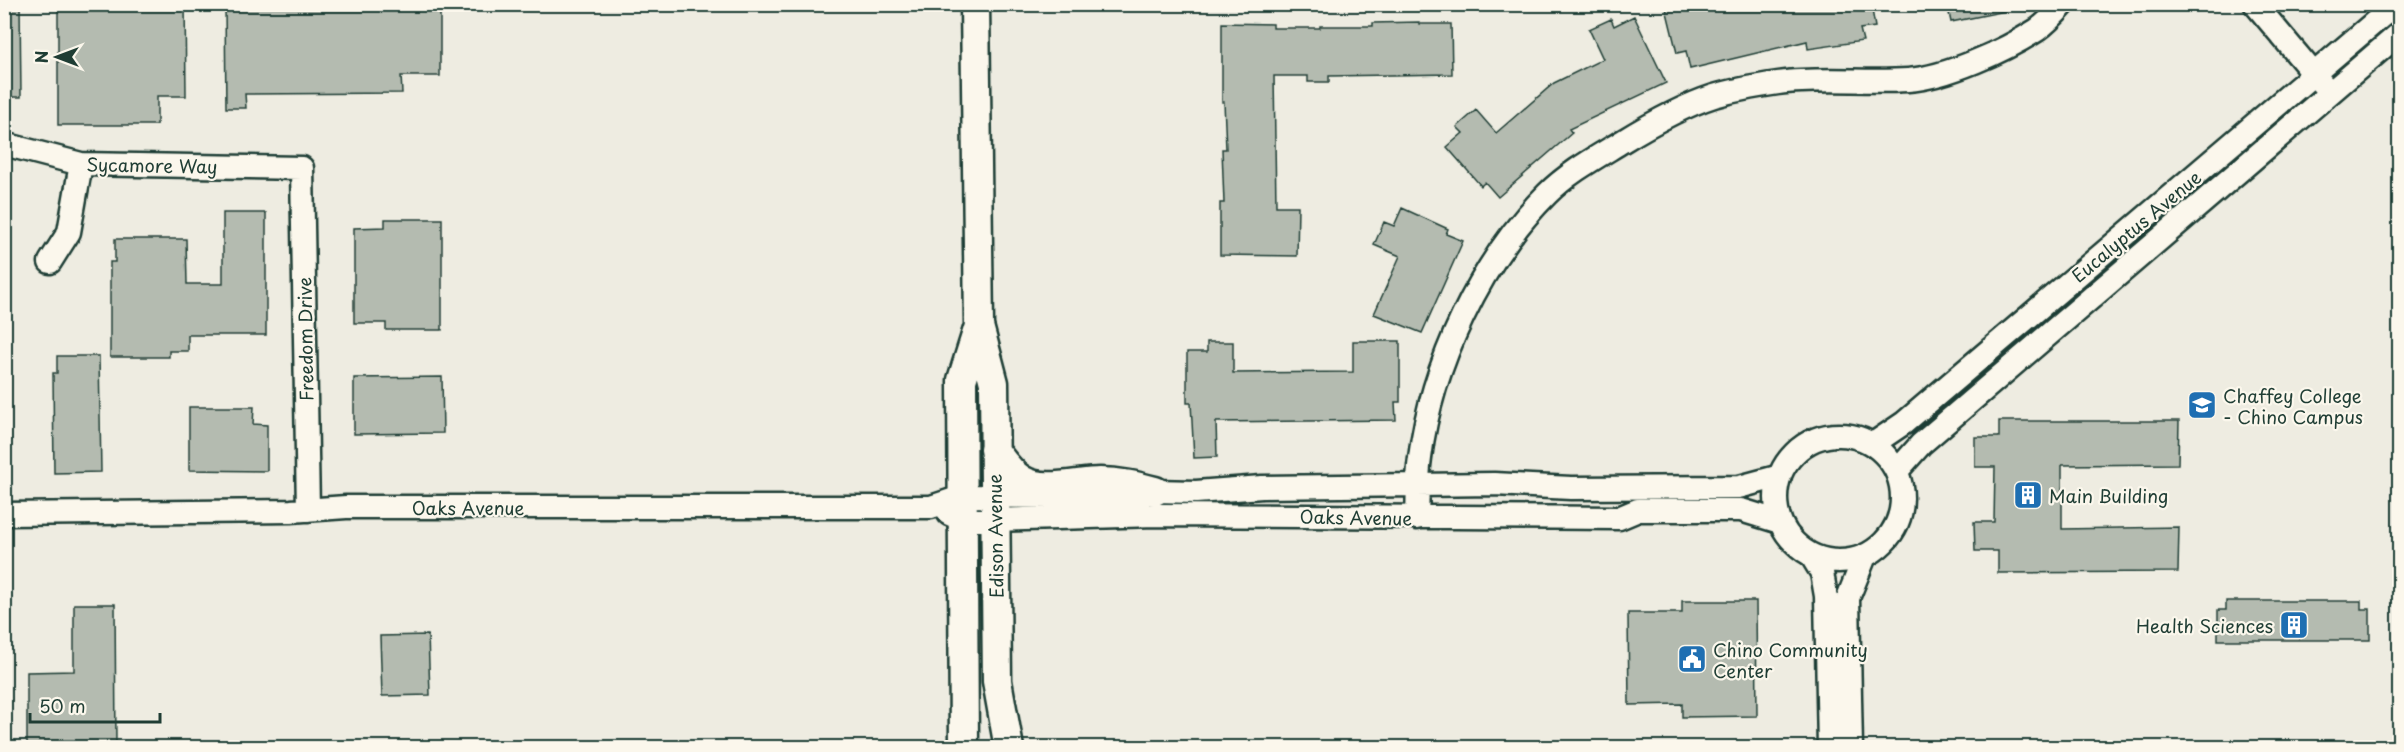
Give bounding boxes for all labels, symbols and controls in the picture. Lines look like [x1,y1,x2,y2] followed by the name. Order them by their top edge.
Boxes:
[27,27,87,87] north arrow
[29,51,53,63] text: N
[86,150,218,180] street label: Sycamore Way
[2065,163,2207,288] street label: Eucalyptus Avenue
[290,277,320,401] street label: Freedom Drive
[2223,382,2363,430] place label: Chaffey College - Chino Campus
[2186,389,2218,421] school or university icon: Chaffey College - Chino Campus
[980,473,1010,598] street label: Edison Avenue
[2012,479,2044,511] building icon: Main Building
[2049,482,2168,509] place label: Main Building
[412,494,524,521] street label: Oaks Avenue
[1300,503,1413,531] street label: Oaks Avenue
[2278,609,2310,641] building icon: Health Sciences
[2136,612,2273,639] place label: Health Sciences
[1713,636,1868,684] place label: Chino Community Center
[1676,643,1708,675] public building icon: Chino Community Center
[30,686,160,724] scale bar
[39,692,86,719] text: 50 m

